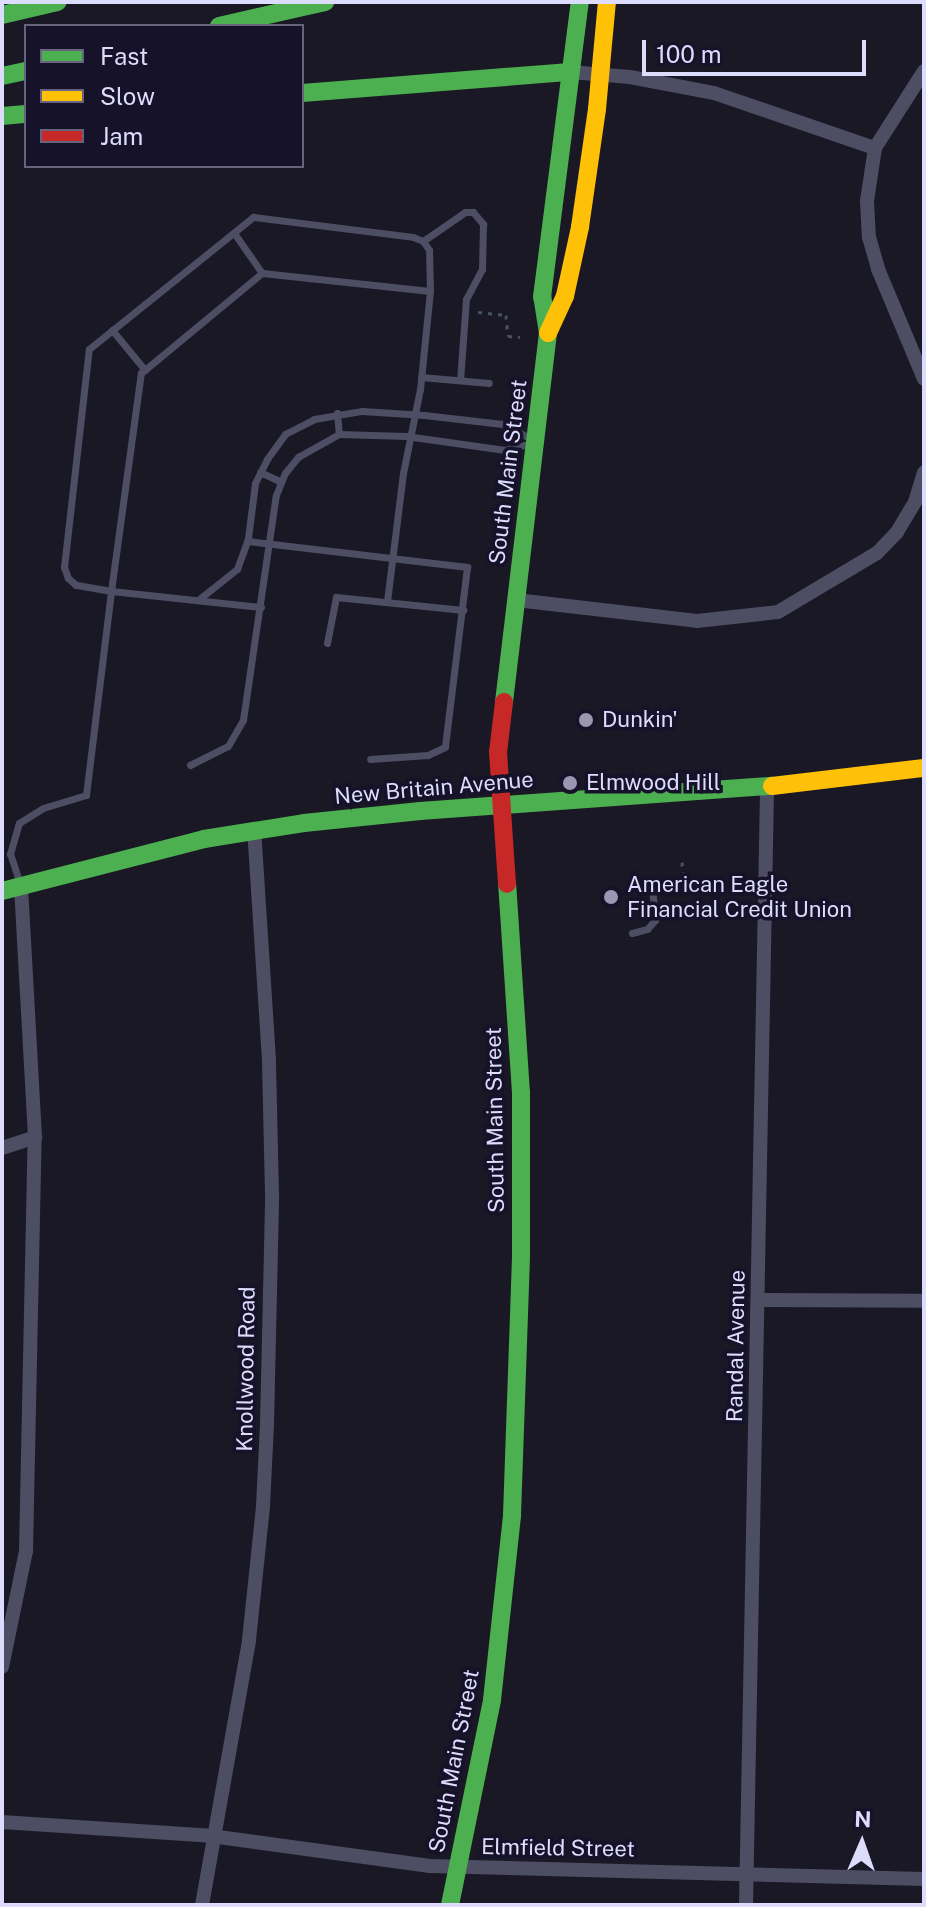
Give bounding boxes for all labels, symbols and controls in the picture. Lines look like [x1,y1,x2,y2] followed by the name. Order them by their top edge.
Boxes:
[24,24,304,168] legend
[646,24,870,74] scale bar
[656,40,722,68] text: 100 m
[100,42,148,70] text: Fast
[100,82,155,110] text: Slow
[100,122,143,150] text: Jam
[484,378,532,566] street label: South Main Street
[602,707,678,733] place label: Dunkin'
[577,711,595,729] marker: Dunkin'
[333,766,535,810] street label: New Britain Avenue
[586,770,720,796] place label: Elmwood Hill
[561,774,579,792] marker: Elmwood Hill
[627,871,852,922] place label: American Eagle Financial Credit Union
[602,888,620,906] marker: American Eagle Financial Credit Union
[480,1027,510,1213] street label: South Main Street
[721,1270,751,1422] street label: Randal Avenue
[231,1286,261,1452] street label: Knollwood Road
[423,1667,485,1855] street label: South Main Street
[822,1803,902,1883] north arrow
[854,1806,872,1832] text: N
[481,1833,635,1863] street label: Elmfield Street

